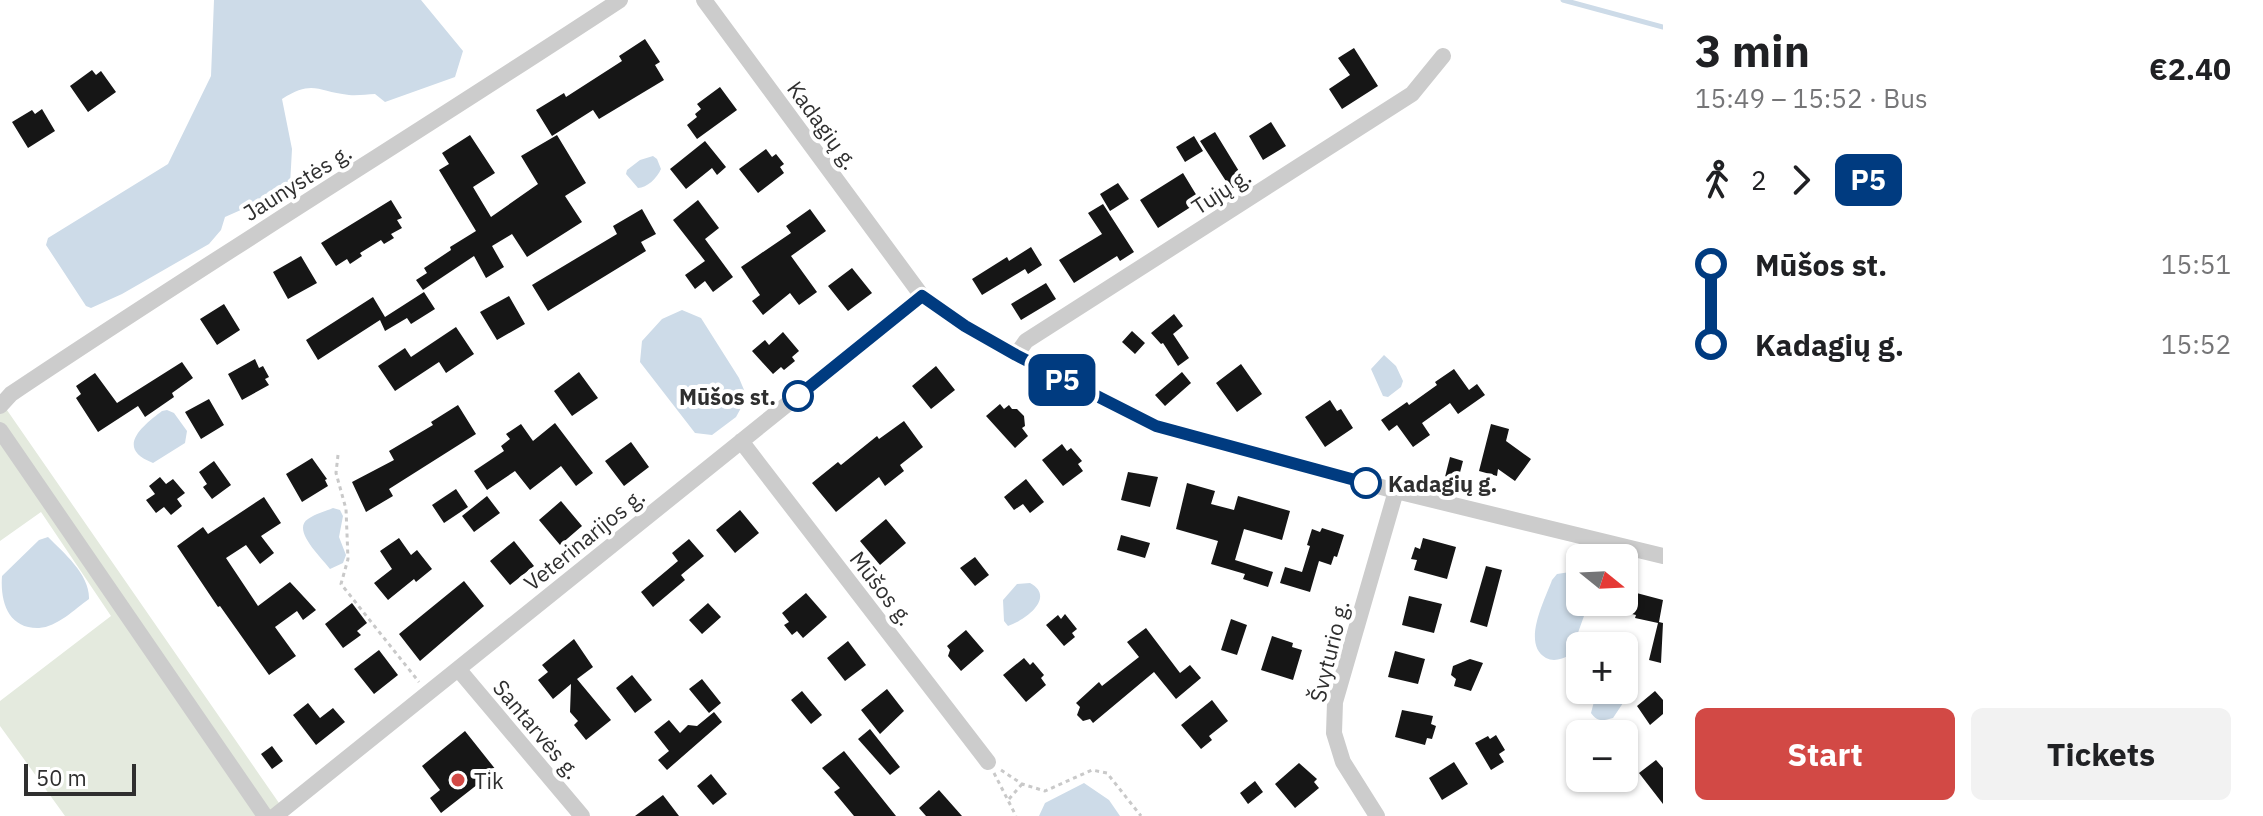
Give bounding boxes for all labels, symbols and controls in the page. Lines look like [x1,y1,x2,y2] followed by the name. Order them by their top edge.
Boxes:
[1695,22,1810,79] text: 3 min
[2149,49,2231,88] text: €2.40
[781,75,865,175] street label: Kadagių g.
[1695,81,1928,115] text: 15:49 – 15:52 · Bus
[237,137,357,227] street label: Jaunystės g.
[1695,158,1739,202] icon: walk
[1779,158,1823,202] icon: forward
[1186,161,1256,221] street label: Tujų g.
[1851,161,1886,198] text: P5
[1751,163,1767,197] text: 2
[1755,245,1887,284] text: Mūšos st.
[2161,247,2231,281] text: 15:51
[1755,325,1904,364] text: Kadagių g.
[2161,327,2231,361] text: 15:52
[1026,354,1098,406] line badge: P5
[1044,361,1080,398] text: P5
[783,381,813,411] marker: Mūšos st.
[679,382,776,411] place label: Mūšos st.
[1351,468,1381,498] marker: Kadagių g.
[1388,469,1497,498] place label: Kadagių g.
[518,481,650,597] street label: Veterinarijos g.
[1566,544,1638,616] north arrow
[1566,544,1638,792] map controls
[844,545,920,631] street label: Mūšos g.
[1302,597,1356,705] street label: Švyturio g.
[1566,632,1638,704] button: +
[487,673,587,785] street label: Santarvės g.
[1695,708,1955,800] button: Start
[1971,708,2231,800] button: Tickets
[1566,720,1638,792] button: −
[24,760,136,796] scale bar
[36,763,87,792] text: 50 m
[474,766,504,795] place label: Tik
[449,771,467,789] marker: Tik

